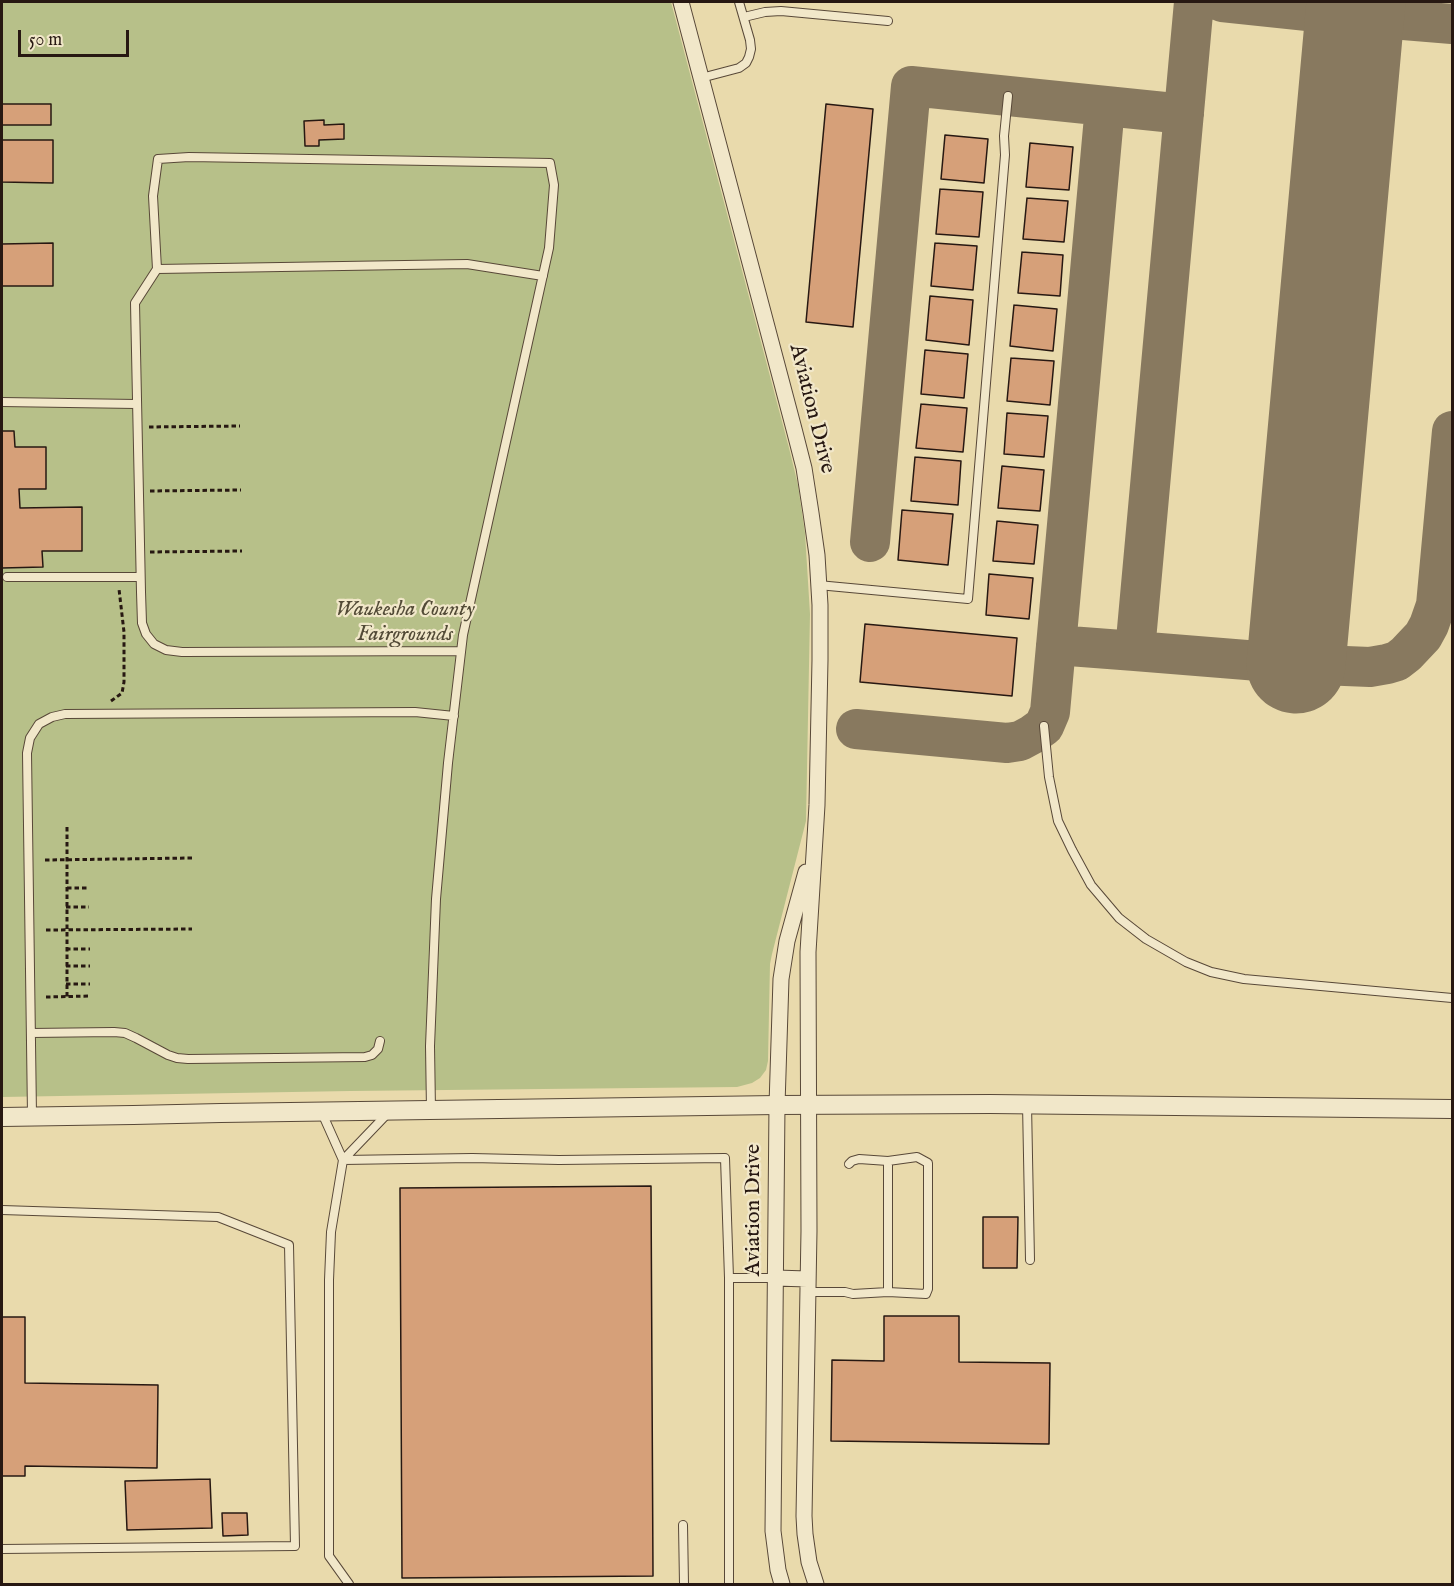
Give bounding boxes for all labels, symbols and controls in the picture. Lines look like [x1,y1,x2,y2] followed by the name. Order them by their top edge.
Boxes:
[21,18,132,56] scale bar
[29,29,62,52] text: 50 m
[782,342,840,476] street label: Aviation Drive
[335,597,475,648] park label: Waukesha County Fairgrounds
[741,1144,767,1276] street label: Aviation Drive

